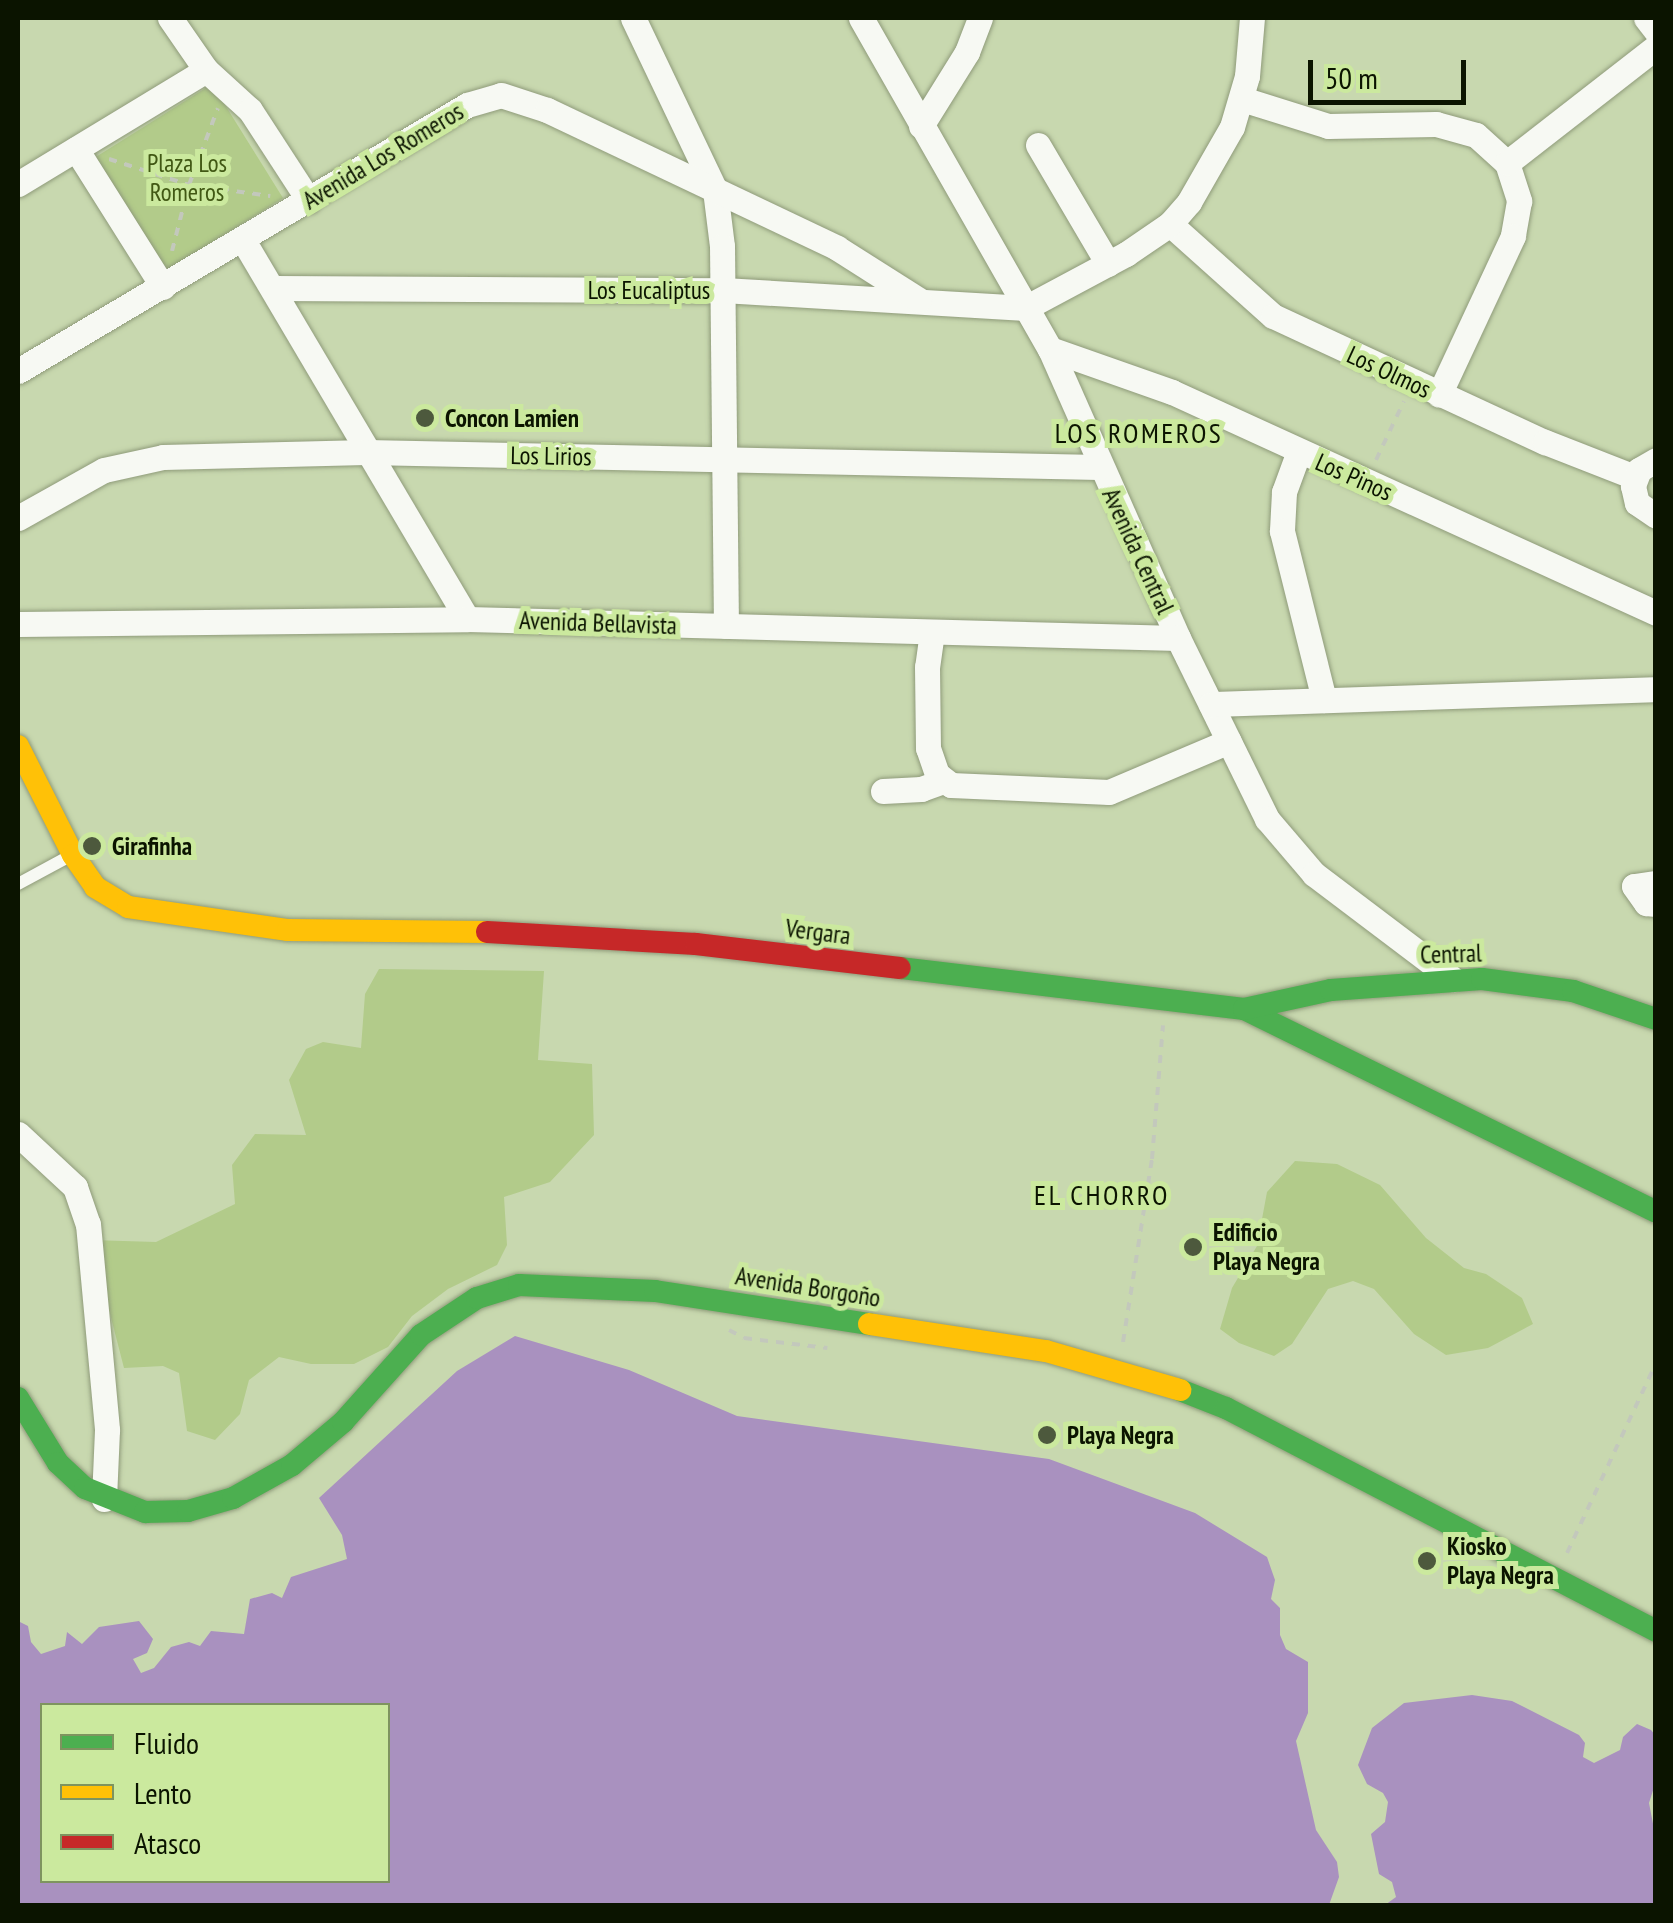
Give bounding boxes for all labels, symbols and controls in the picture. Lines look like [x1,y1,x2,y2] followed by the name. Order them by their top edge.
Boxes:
[1313,40,1470,102] scale bar
[1325,58,1378,97] text: 50 m
[297,96,469,216] street label: Avenida Los Romeros
[147,149,227,208] park label: Plaza Los Romeros
[588,275,710,305] street label: Los Eucaliptus
[1342,340,1436,404] street label: Los Olmos
[445,403,579,433] place label: Concon Lamien
[414,407,436,429] marker: Concon Lamien
[1055,416,1223,450] district label: LOS ROMEROS
[510,440,592,472] street label: Los Lirios
[1311,447,1397,507] street label: Los Pinos
[1096,483,1180,619] street label: Avenida Central
[519,605,677,641] street label: Avenida Bellavista
[112,831,192,861] place label: Girafinha
[81,835,103,857] marker: Girafinha
[784,913,852,951] street label: Vergara
[1420,938,1482,970] street label: Central
[1034,1178,1170,1212] district label: EL CHORRO
[1213,1218,1320,1277] place label: Edificio Playa Negra
[1182,1236,1204,1258] marker: Edificio Playa Negra
[733,1261,883,1313] street label: Avenida Borgoño
[1067,1420,1174,1450] place label: Playa Negra
[1036,1424,1058,1446] marker: Playa Negra
[1447,1532,1554,1591] place label: Kiosko Playa Negra
[1416,1550,1438,1572] marker: Kiosko Playa Negra
[40,1703,390,1883] legend
[134,1723,199,1762] text: Fluido
[134,1773,192,1812] text: Lento
[134,1823,201,1862] text: Atasco

